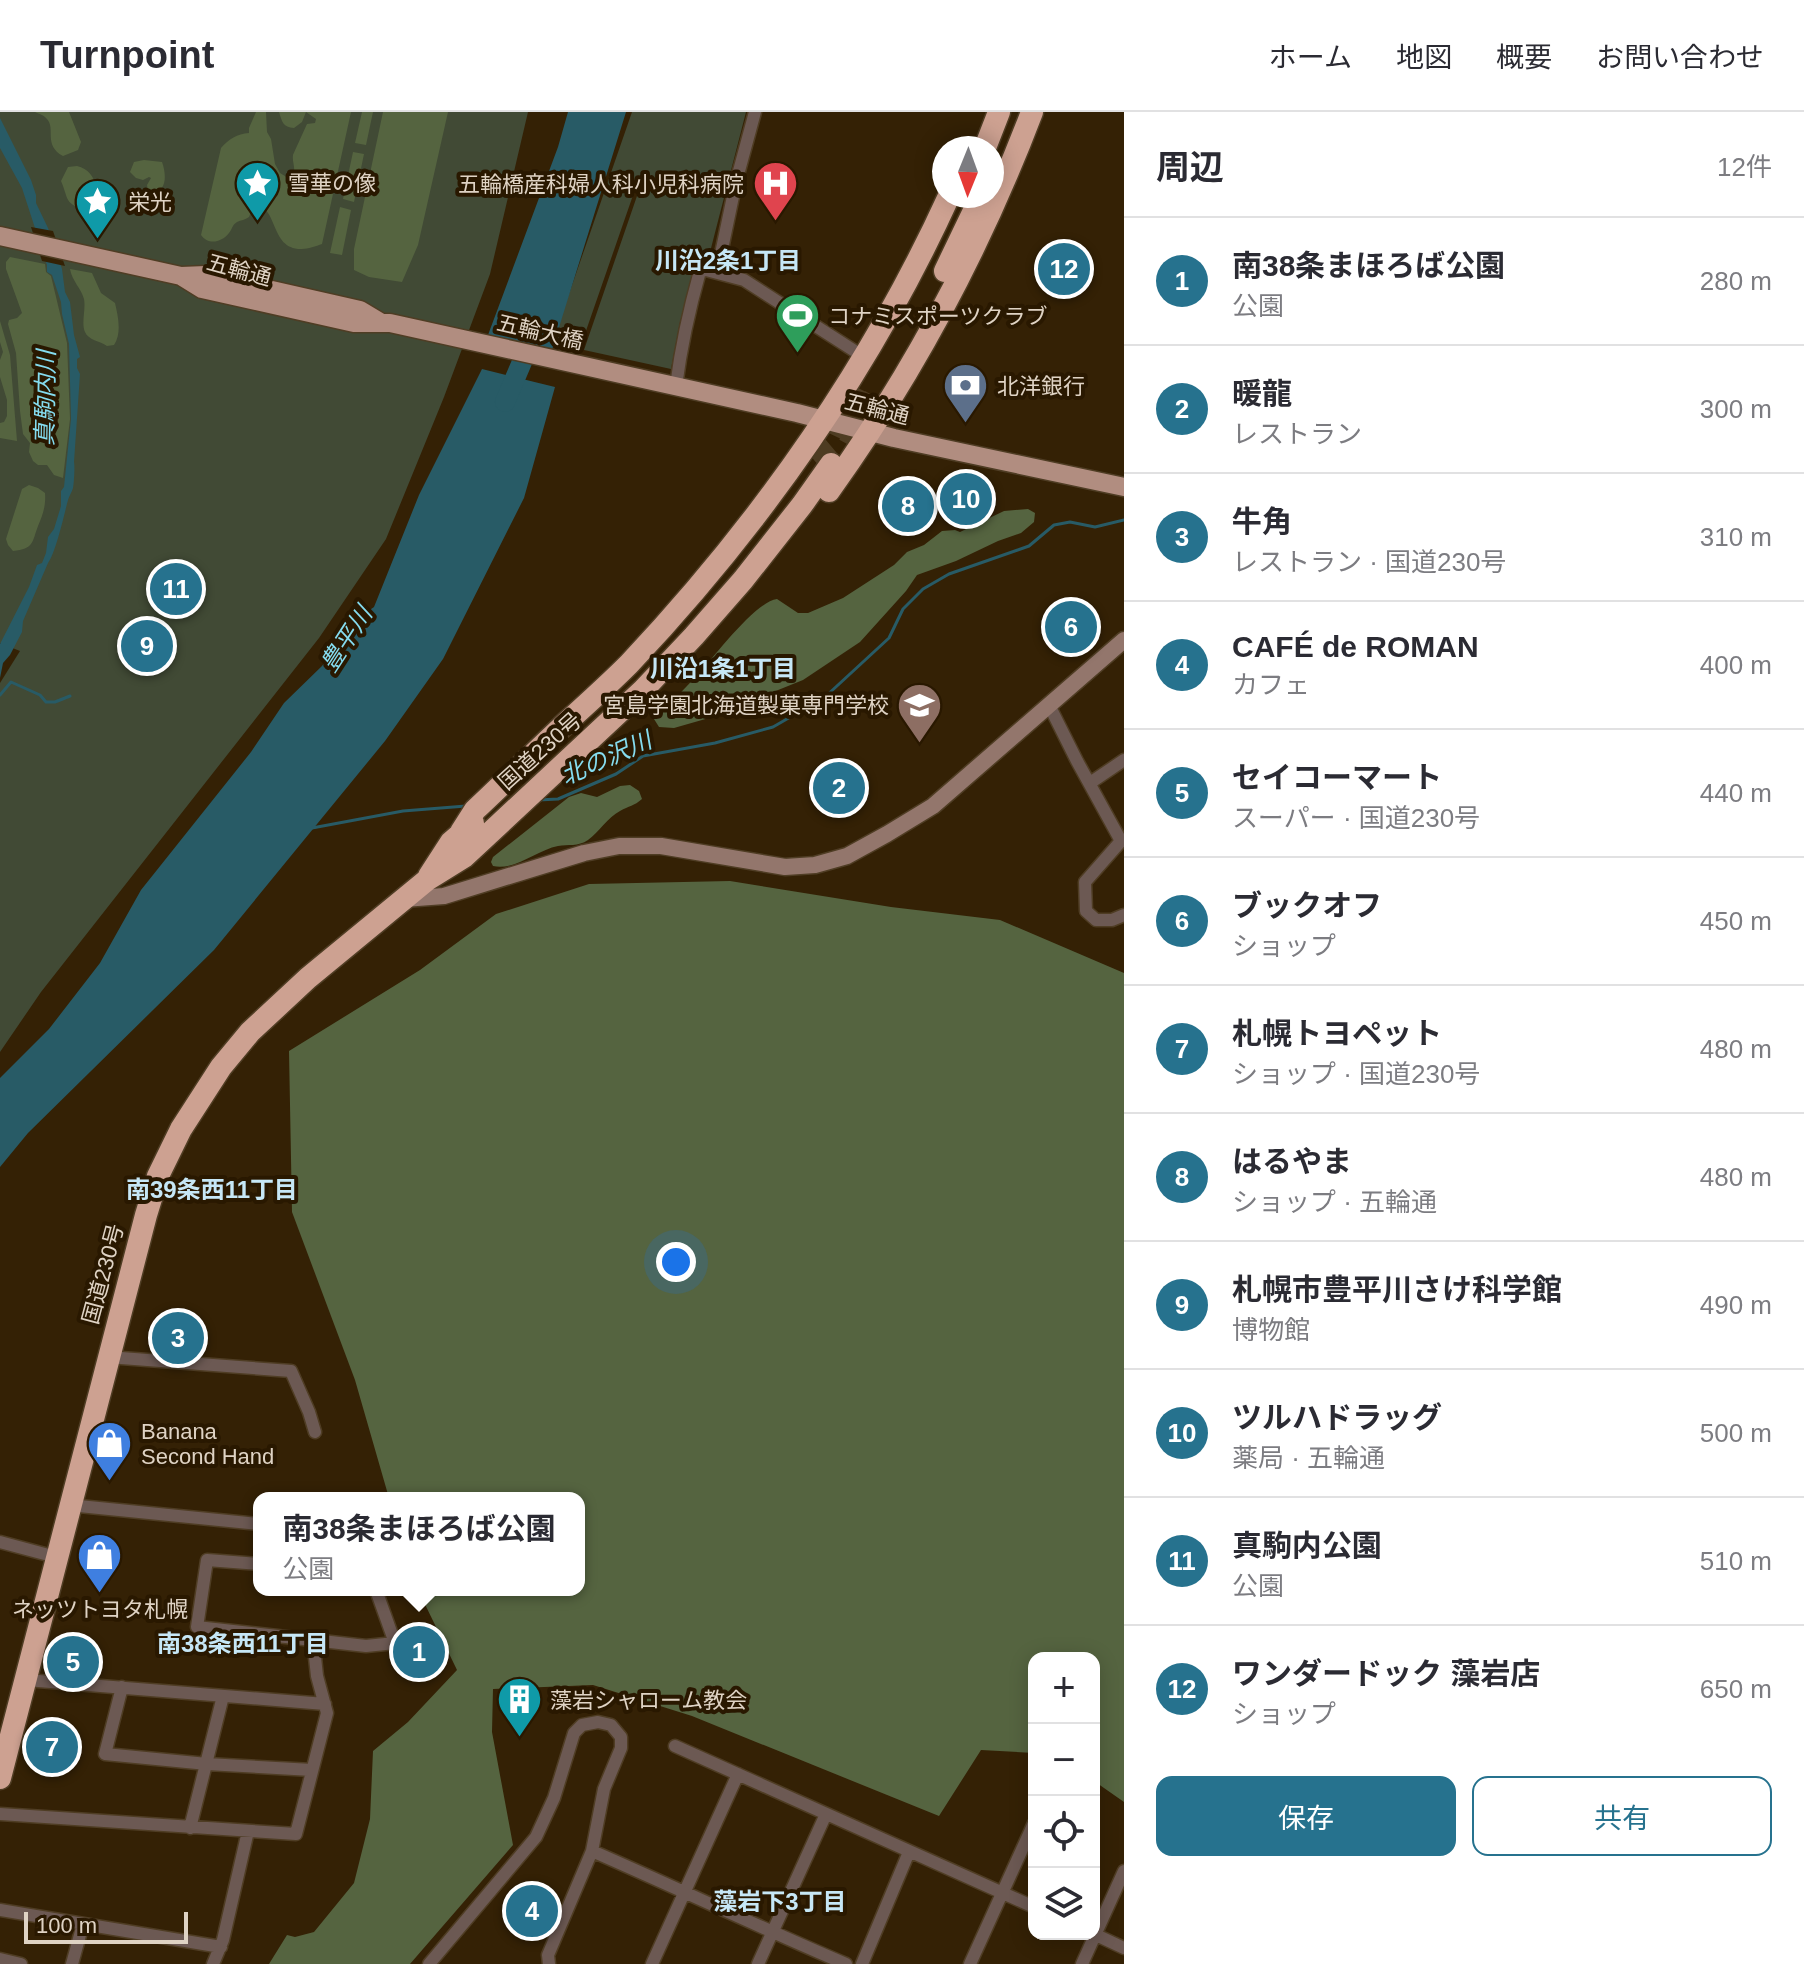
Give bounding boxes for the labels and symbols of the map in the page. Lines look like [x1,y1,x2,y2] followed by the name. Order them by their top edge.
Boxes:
[932,136,1004,208] north arrow
[233,159,281,222] place icon: 雪華の像
[751,160,799,223] hospital icon: 五輪橋産科婦人科小児科病院
[288,171,376,196] place label: 雪華の像
[458,172,744,197] place label: 五輪橋産科婦人科小児科病院
[73,178,121,241] place icon: 栄光
[128,190,172,215] place label: 栄光
[1038,239,1090,299] pin: 12
[655,247,801,274] district label: 川沿2条1丁目
[204,249,274,291] street label: 五輪通
[773,292,821,355] sports icon: コナミスポーツクラブ
[828,304,1048,329] place label: コナミスポーツクラブ
[494,310,586,354] street label: 五輪大橋
[31,347,59,446] water label: 真駒内川
[942,362,990,425] bank icon: 北洋銀行
[997,374,1085,399] place label: 北洋銀行
[842,389,912,429] street label: 五輪通
[940,469,992,529] pin: 10
[882,476,934,536] pin: 8
[150,559,202,619] pin: 11
[1045,597,1097,657] pin: 6
[315,599,379,677] water label: 豊平川
[121,616,173,676] pin: 9
[650,655,796,682] district label: 川沿1条1丁目
[896,681,944,744] school or university icon: 宮島学園北海道製菓専門学校
[603,693,889,718] place label: 宮島学園北海道製菓専門学校
[493,707,587,795] street label: 国道230号
[557,725,658,790] water label: 北の沢川
[813,758,865,818] pin: 2
[126,1176,298,1203] district label: 南39条西11丁目
[78,1221,128,1327] street label: 国道230号
[656,1242,696,1282] your location
[152,1308,204,1368] pin: 3
[141,1419,274,1469] place label: Banana Second Hand
[86,1420,134,1483] shop icon: Banana Second Hand
[76,1532,124,1595] shop icon: ネッツトヨタ札幌
[12,1597,188,1622] place label: ネッツトヨタ札幌
[393,1622,445,1682] pin: 1
[157,1630,329,1657] district label: 南38条西11丁目
[47,1632,99,1692] pin: 5
[495,1676,543,1739] building icon: 藻岩シャローム教会
[550,1688,747,1713] place label: 藻岩シャローム教会
[26,1717,78,1777] pin: 7
[506,1881,558,1941] pin: 4
[713,1888,847,1915] district label: 藻岩下3丁目
[24,1908,188,1944] scale bar

